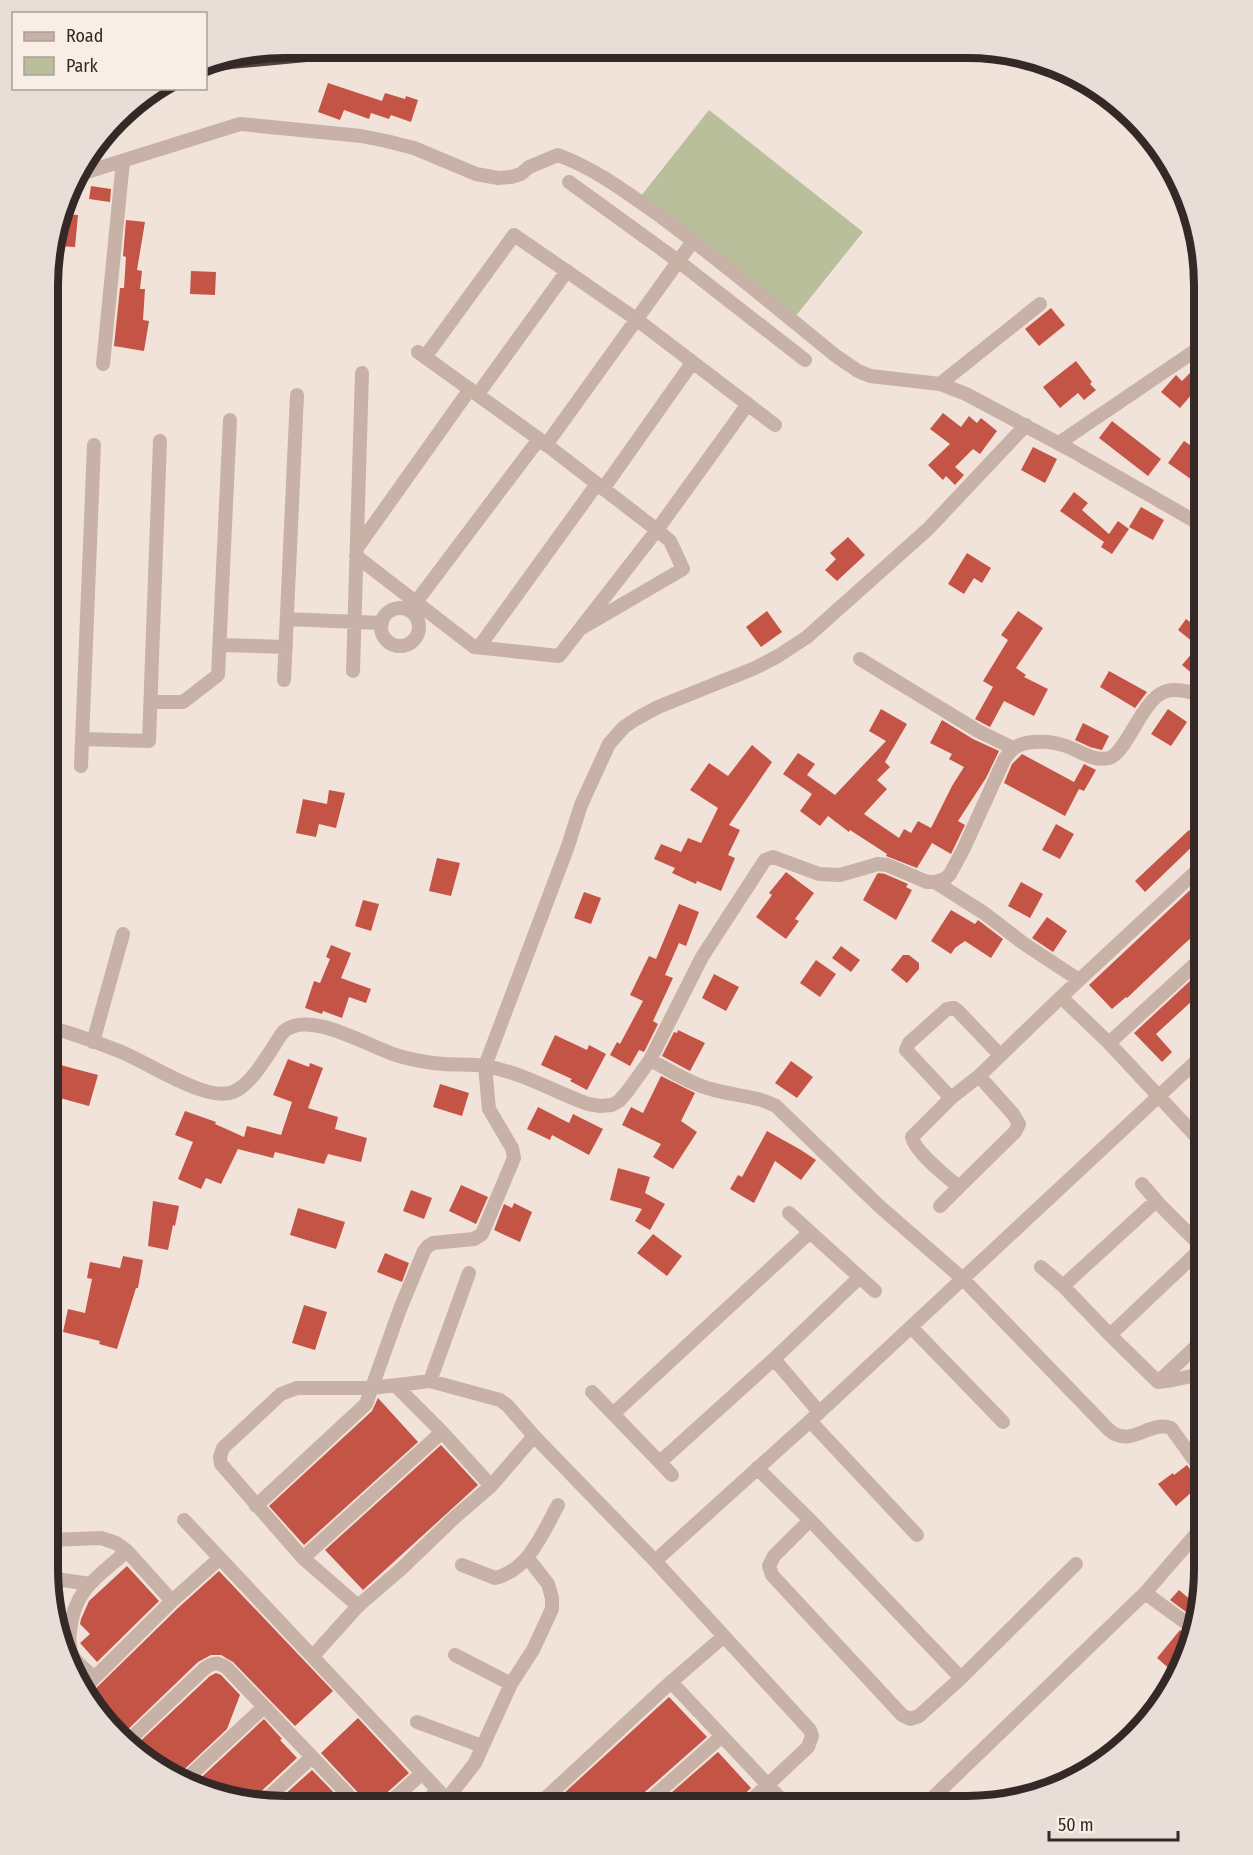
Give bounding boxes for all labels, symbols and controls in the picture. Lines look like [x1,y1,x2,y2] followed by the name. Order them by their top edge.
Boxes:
[12,12,207,90] legend
[66,25,103,47] text: Road
[66,55,99,77] text: Park
[1049,1804,1178,1842] scale bar
[1058,1814,1094,1836] text: 50 m

